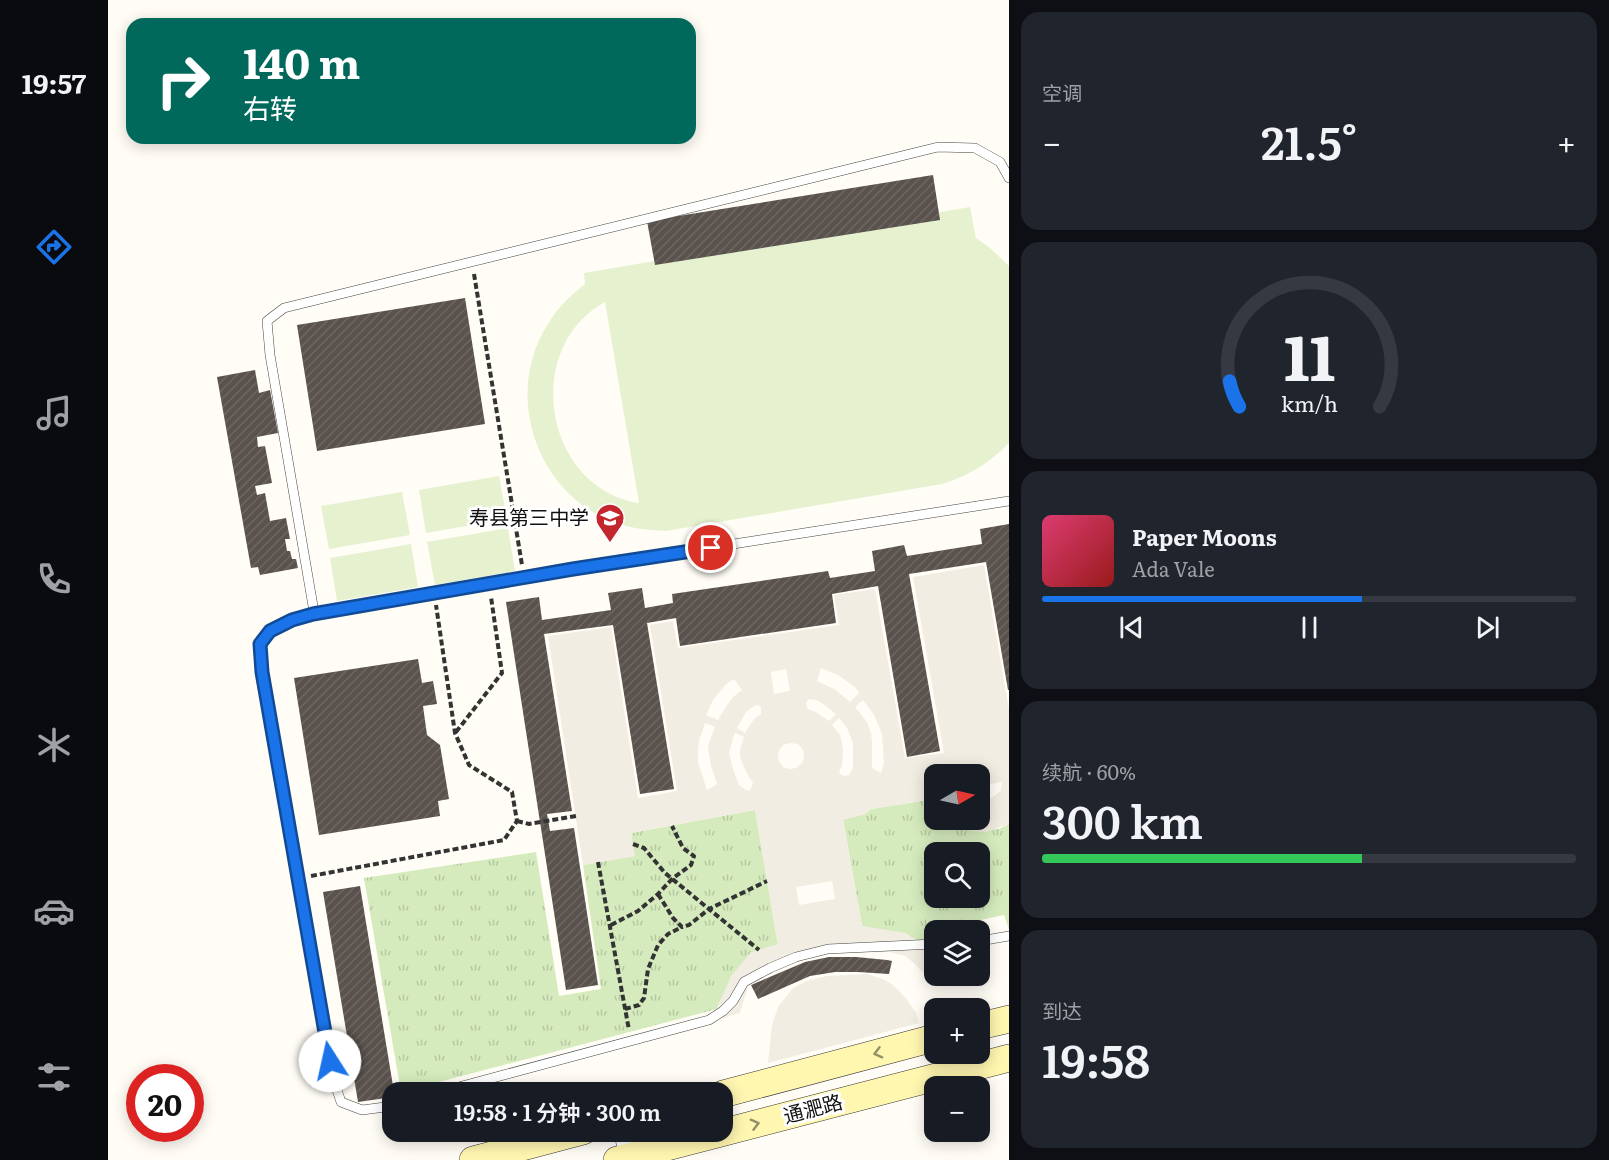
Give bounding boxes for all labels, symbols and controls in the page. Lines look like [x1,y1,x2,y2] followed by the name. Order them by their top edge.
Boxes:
[243,30,360,92] text: 140 m
[144,42,222,120] icon: right
[22,62,86,102] text: 19:57
[1042,77,1082,107] text: 空调
[243,87,297,127] text: 右转
[1261,107,1357,174] text: 21.5°
[1042,116,1061,165] text: −
[1557,116,1576,165] text: +
[33,226,75,268] icon: directions
[1283,309,1335,401] text: 11
[1280,388,1338,420] text: km/h
[33,392,75,434] icon: music
[469,501,589,531] place label: 寿县第三中学
[594,502,626,544] school or university icon: 寿县第三中学
[1132,520,1277,553] text: Paper Moons
[685,522,736,573] pin
[694,531,727,564] icon: arrive
[1132,553,1215,583] text: Ada Vale
[33,558,75,600] icon: phone
[1115,611,1148,644] icon: previous
[1293,611,1326,644] icon: pause
[1471,611,1504,644] icon: next
[33,724,75,766] icon: climate
[1042,756,1136,786] text: 续航 · 60%
[924,764,990,830] north arrow
[924,764,990,1142] map controls
[1042,786,1203,853] text: 300 km
[924,842,990,908] button: search
[33,890,75,932] icon: car
[924,920,990,986] button: layers
[1042,995,1082,1025] text: 到达
[924,998,990,1064] button: +
[1042,1025,1150,1092] text: 19:58
[298,1029,362,1093] position arrow
[873,1046,884,1058] one-way arrow
[33,1056,75,1098] icon: filters
[126,1064,204,1142] speed limit sign: 20
[924,1076,990,1142] button: −
[780,1085,845,1129] street label: 通淝路
[454,1095,661,1128] text: 19:58 · 1 分钟 · 300 m
[749,1119,759,1132] one-way arrow

